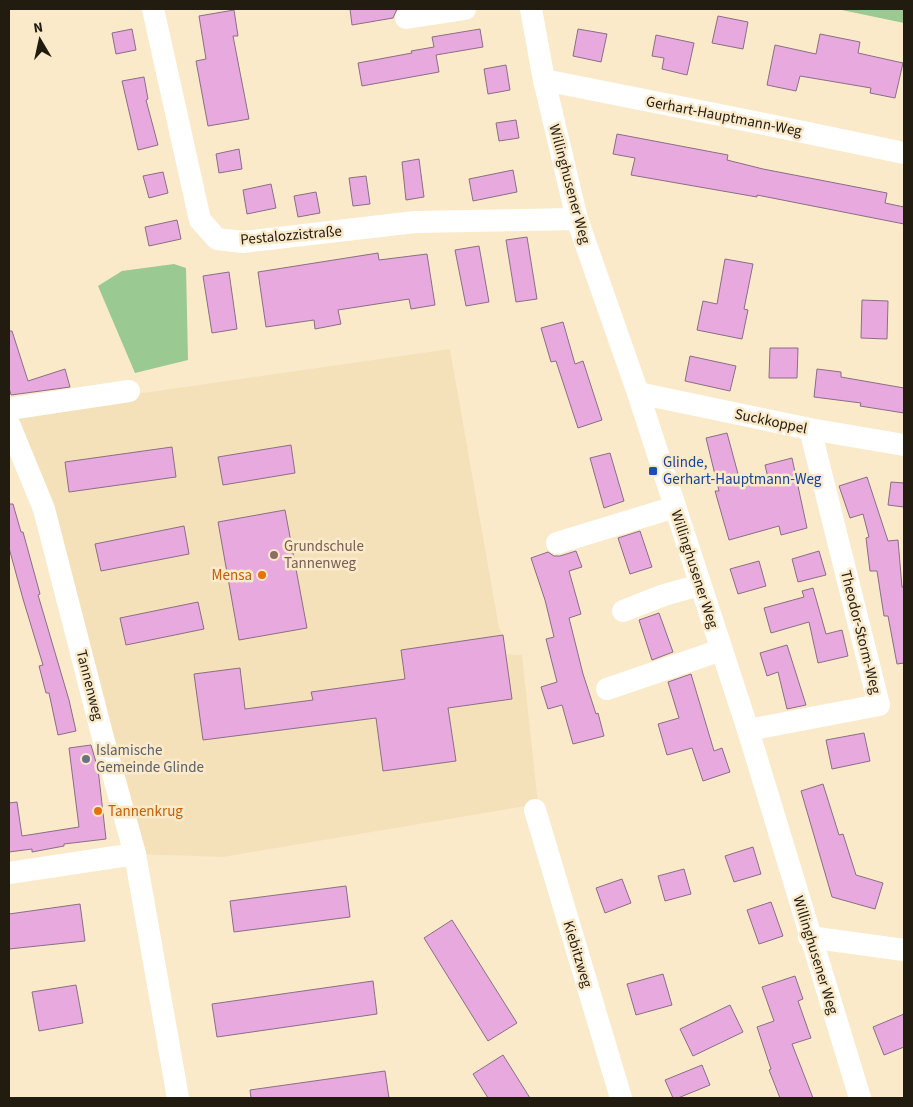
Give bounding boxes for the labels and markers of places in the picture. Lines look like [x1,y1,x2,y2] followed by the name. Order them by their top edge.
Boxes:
[663,452,822,490] place label: Glinde, Gerhart-Hauptmann-Weg
[647,465,659,477] marker: Glinde, Gerhart-Hauptmann-Weg
[284,536,364,574] place label: Grundschule Tannenweg
[268,549,280,561] marker: Grundschule Tannenweg
[212,565,252,586] place label: Mensa
[256,569,268,581] marker: Mensa
[96,740,204,778] place label: Islamische Gemeinde Glinde
[80,753,92,765] marker: Islamische Gemeinde Glinde
[108,801,183,822] place label: Tannenkrug
[92,805,104,817] marker: Tannenkrug

